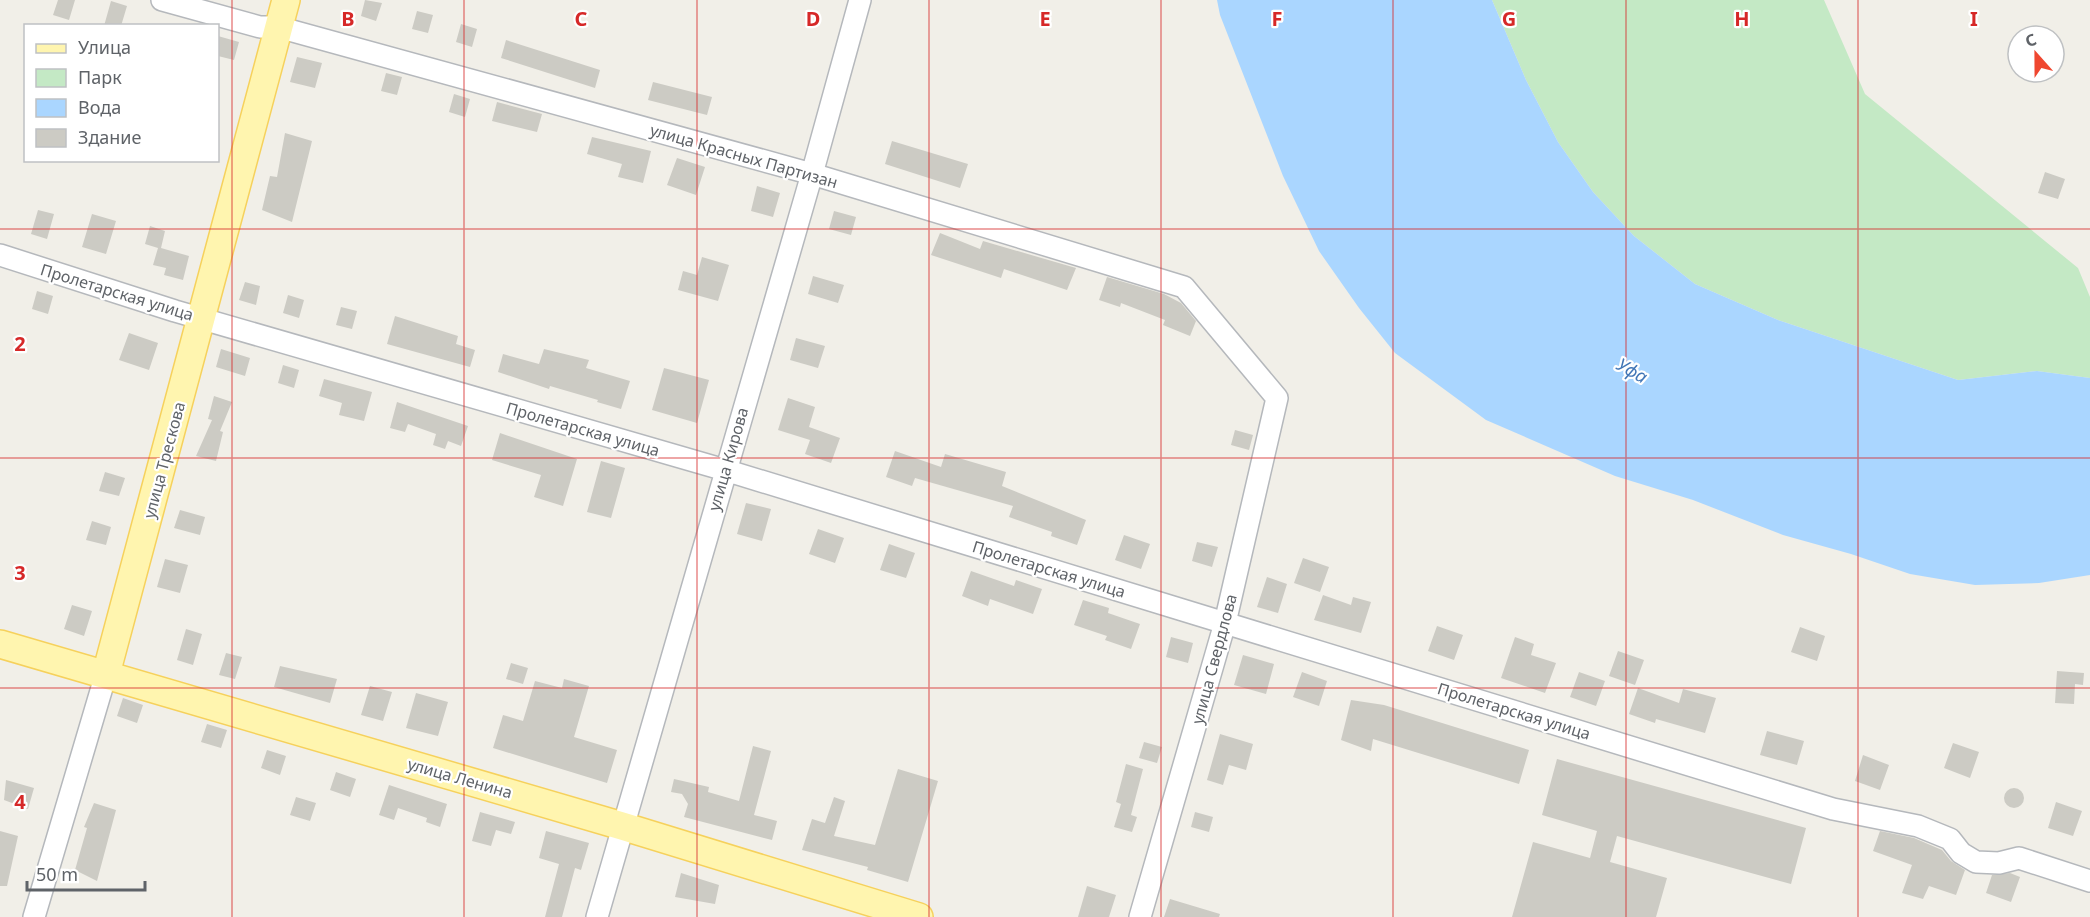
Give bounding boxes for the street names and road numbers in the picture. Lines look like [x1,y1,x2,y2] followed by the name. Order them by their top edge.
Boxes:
[648,119,840,193] street label: улица Красных Партизан
[38,258,196,326] street label: Пролетарская улица
[504,397,662,461] street label: Пролетарская улица
[138,399,190,521] street label: улица Трескова
[703,405,753,513] street label: улица Кирова
[970,535,1128,603] street label: Пролетарская улица
[1186,591,1242,727] street label: улица Свердлова
[1435,677,1593,745] street label: Пролетарская улица
[405,753,515,803] street label: улица Ленина

